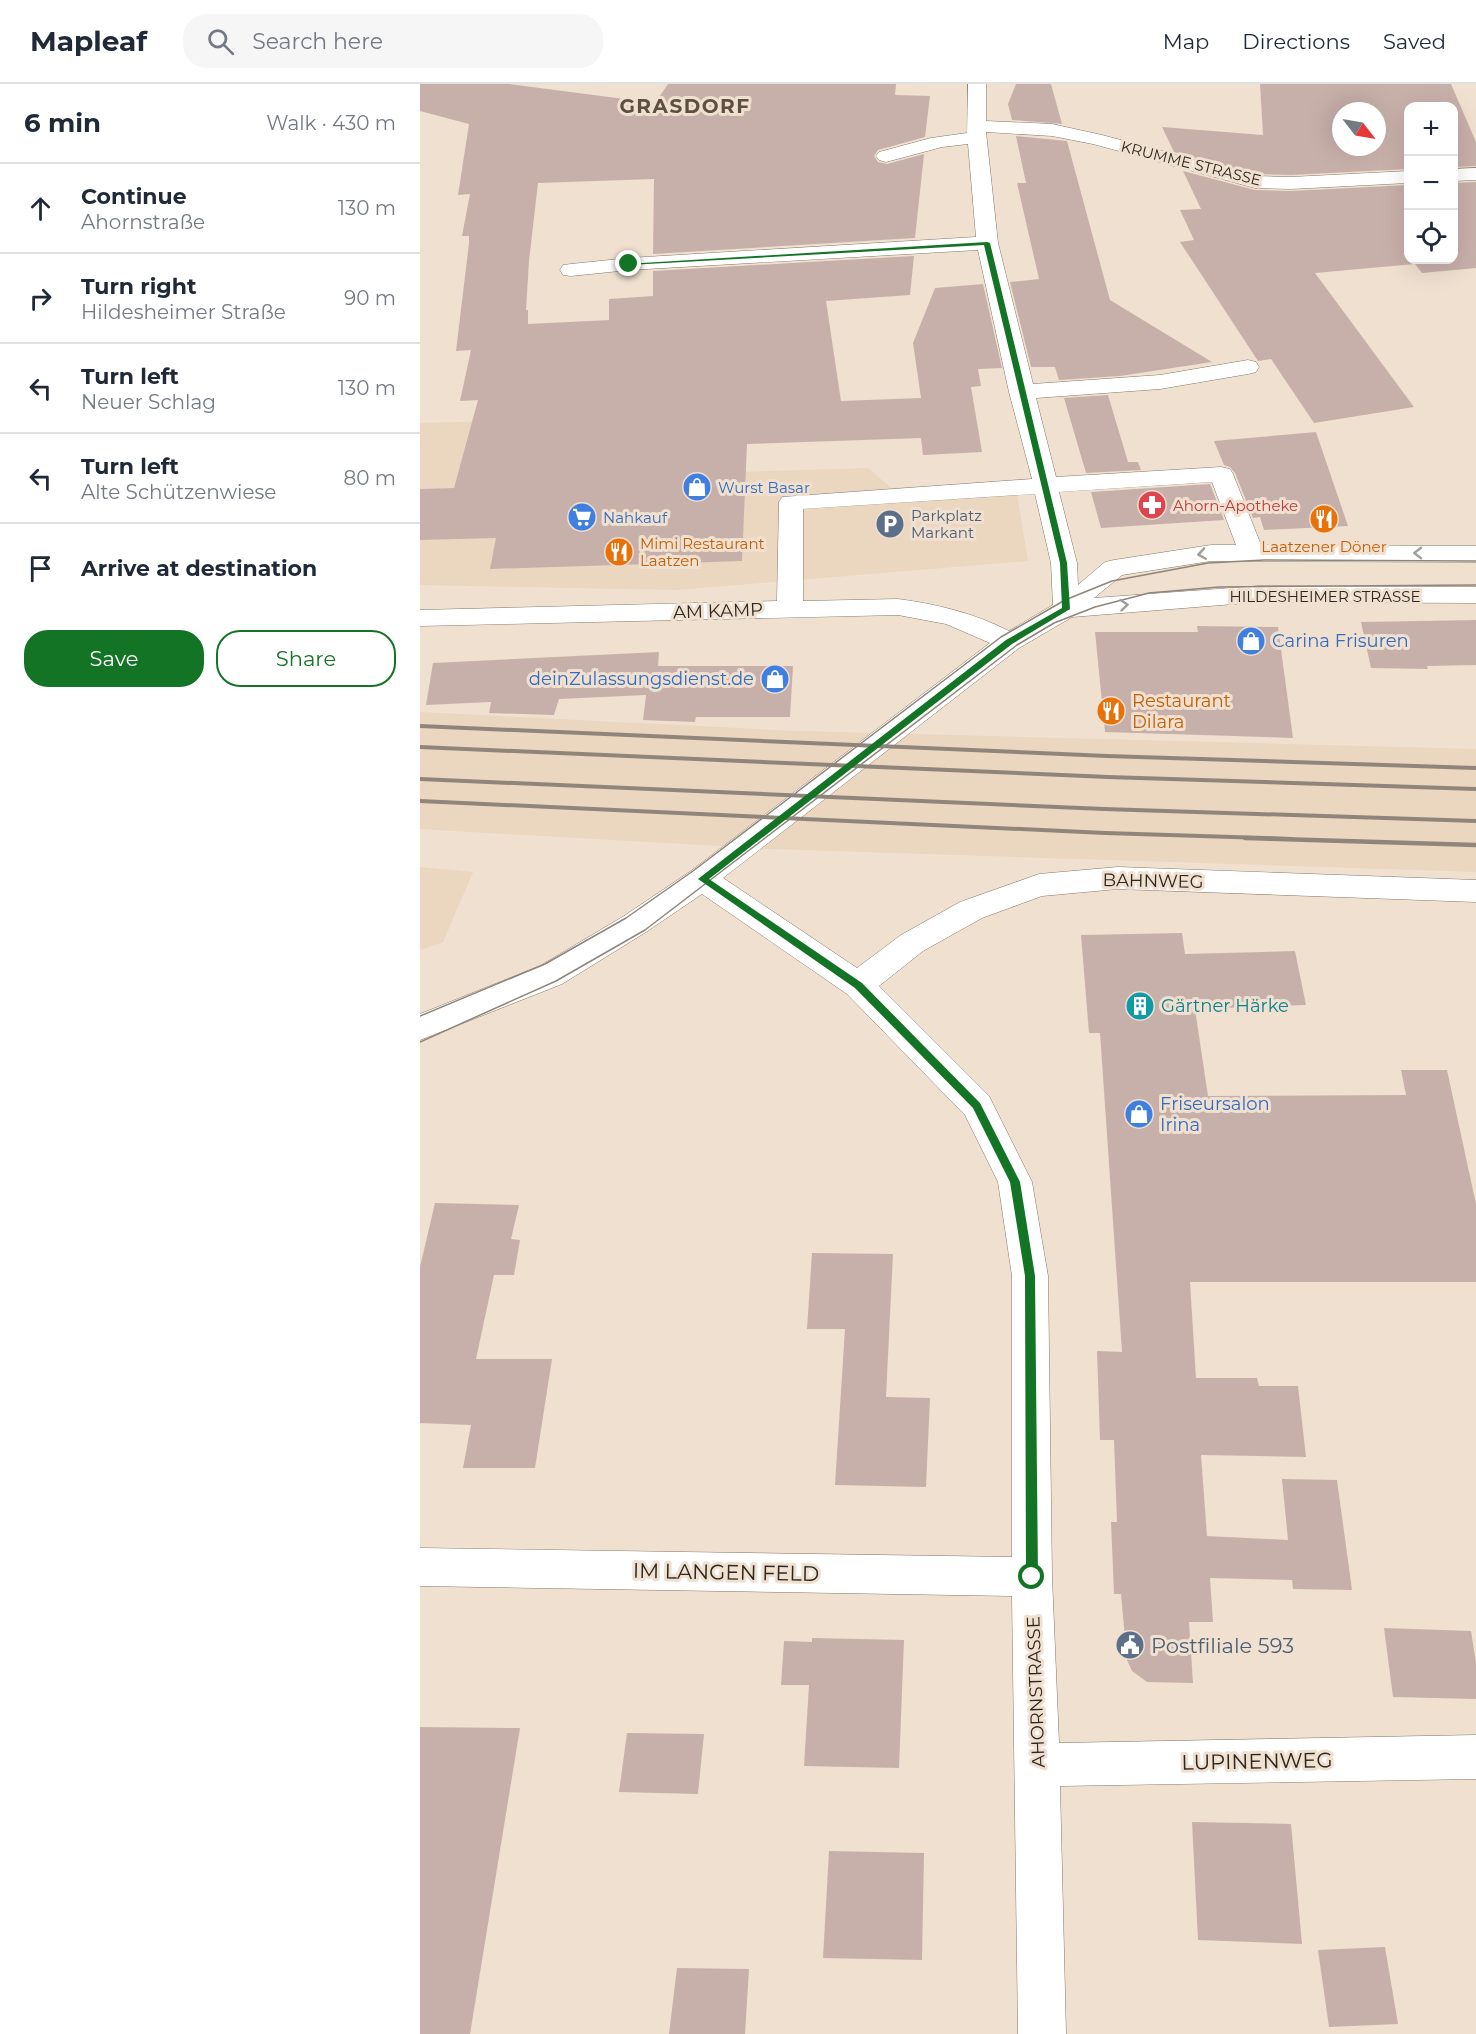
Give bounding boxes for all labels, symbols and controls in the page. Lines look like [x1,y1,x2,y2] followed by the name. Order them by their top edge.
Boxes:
[183,14,603,68] search box
[30,24,147,58] text: Mapleaf
[204,25,237,58] icon: search
[252,28,383,55] text: Search here
[1163,29,1209,54] text: Map
[1242,29,1350,54] text: Directions
[1383,29,1446,54] text: Saved
[619,94,751,118] district label: GRASDORF
[1332,102,1386,156] north arrow
[1404,102,1458,264] map controls
[1404,102,1458,156] button: +
[24,107,101,139] text: 6 min
[266,111,396,135] text: Walk · 430 m
[1119,136,1263,190] street label: KRUMME STRASSE
[1404,156,1458,210] button: −
[81,183,187,210] text: Continue
[24,192,57,225] icon: ahead
[338,196,396,220] text: 130 m
[81,210,205,234] text: Ahornstraße
[1404,210,1458,264] button: locate
[615,250,641,276] route end
[81,273,196,300] text: Turn right
[24,282,57,315] icon: right
[344,286,396,310] text: 90 m
[81,300,286,324] text: Hildesheimer Straße
[81,363,179,390] text: Turn left
[24,372,57,405] icon: left
[338,376,396,400] text: 130 m
[81,390,216,414] text: Neuer Schlag
[81,453,179,480] text: Turn left
[24,462,57,495] icon: left
[344,466,396,490] text: 80 m
[681,471,713,503] shop icon: Wurst Basar
[718,478,810,497] place label: Wurst Basar
[81,480,276,504] text: Alte Schützenwiese
[1136,489,1168,521] pharmacy icon: Ahorn-Apotheke
[1173,496,1298,515] place label: Ahorn-Apotheke
[566,501,598,533] supermarket icon: Nahkauf
[1308,503,1340,535] restaurant icon: Laatzener Döner
[911,506,982,542] place label: Parkplatz Markant
[603,508,668,527] place label: Nahkauf
[874,508,906,540] parking icon: Parkplatz Markant
[640,534,765,570] place label: Mimi Restaurant Laatzen
[603,536,635,568] restaurant icon: Mimi Restaurant Laatzen
[1261,537,1387,556] place label: Laatzener Döner
[1413,547,1422,559] one-way arrow
[1197,548,1206,560] one-way arrow
[24,552,57,585] icon: arrive
[81,555,317,582] text: Arrive at destination
[1230,587,1420,606] street label: HILDESHEIMER STRASSE
[673,598,763,624] street label: AM KAMP
[1120,598,1129,611] one-way arrow
[1235,625,1267,657] shop icon: Carina Frisuren
[24,630,204,687] button: Save
[216,630,396,687] button: Share
[1272,630,1409,652] place label: Carina Frisuren
[759,663,791,695] shop icon: deinZulassungsdienst.de
[529,668,754,690] place label: deinZulassungsdienst.de
[1132,690,1231,733] place label: Restaurant Dilara
[1095,695,1127,727] restaurant icon: Restaurant Dilara
[1102,869,1204,893] street label: BAHNWEG
[1124,990,1156,1022] building icon: Gärtner Härke
[1161,995,1289,1017] place label: Gärtner Härke
[1160,1093,1270,1136] place label: Friseursalon Irina
[1123,1098,1155,1130] shop icon: Friseursalon Irina
[633,1558,819,1586] street label: IM LANGEN FELD
[1018,1563,1044,1589] route start
[1022,1616,1050,1768] street label: AHORNSTRASSE
[1114,1629,1146,1661] public building icon: Postfiliale 593
[1151,1633,1294,1658] place label: Postfiliale 593
[1181,1747,1333,1775] street label: LUPINENWEG

